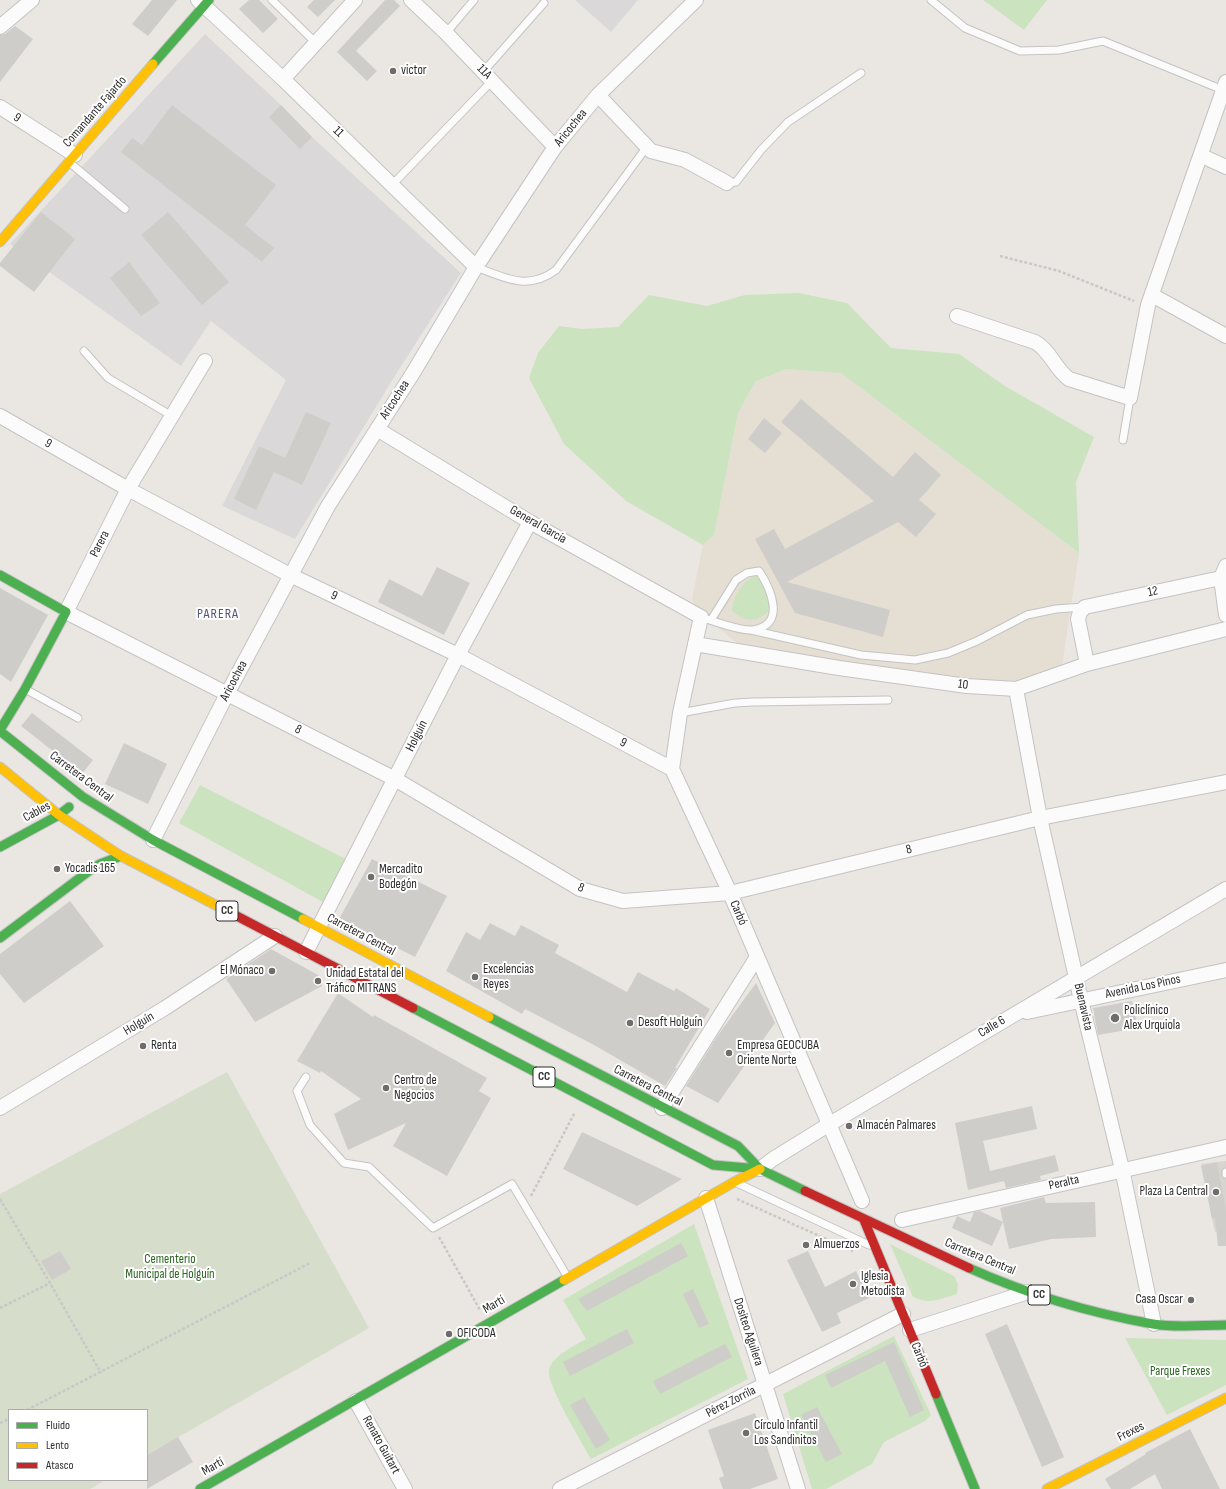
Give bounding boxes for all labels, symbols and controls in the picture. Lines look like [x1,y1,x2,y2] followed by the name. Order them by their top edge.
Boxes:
[473,61,495,83] street label: 11A
[401,63,427,79] place label: victor
[388,66,398,76] marker: victor
[60,73,130,151] street label: Comandante Fajardo
[551,106,591,150] street label: Aricochea
[10,110,24,126] street label: 9
[329,123,347,141] street label: 11
[377,378,413,422] street label: Aricochea
[42,436,54,452] street label: 9
[507,502,569,548] street label: General García
[87,528,113,560] street label: Parera
[1146,583,1160,601] street label: 12
[328,588,340,604] street label: 9
[197,606,239,622] district label: PARERA
[217,658,251,704] street label: Aricochea
[957,677,969,693] street label: 10
[403,718,431,754] street label: Holguín
[292,722,304,738] street label: 8
[617,735,629,751] street label: 9
[46,748,116,806] street label: Carretera Central
[21,798,53,826] street label: Cables
[904,842,914,858] street label: 8
[65,861,115,877] place label: Yocadis 165
[379,862,423,893] place label: Mercadito Bodegón
[52,864,62,874] marker: Yocadis 165
[366,872,376,882] marker: Mercadito Bodegón
[575,880,587,896] street label: 8
[726,898,750,928] street label: Carbó
[216,901,238,921] road number: CC
[324,910,398,960] street label: Carretera Central
[483,962,534,993] place label: Excelencias Reyes
[220,963,264,979] place label: El Mónaco
[267,966,277,976] marker: El Mónaco
[326,966,404,997] place label: Unidad Estatal del Tráfico MITRANS
[1104,971,1182,1003] street label: Avenida Los Pinos
[470,972,480,982] marker: Excelencias Reyes
[313,976,323,986] marker: Unidad Estatal del Tráfico MITRANS
[1070,982,1096,1032] street label: Buenavista
[1124,1003,1180,1034] place label: Policlínico Alex Urquiola
[121,1009,157,1039] street label: Holguín
[1109,1012,1121,1024] marker: Policlínico Alex Urquiola
[976,1013,1008,1041] street label: Calle 6
[638,1015,702,1031] place label: Desoft Holguín
[625,1018,635,1028] marker: Desoft Holguín
[151,1038,177,1054] place label: Renta
[737,1038,819,1069] place label: Empresa GEOCUBA Oriente Norte
[138,1041,148,1051] marker: Renta
[724,1048,734,1058] marker: Empresa GEOCUBA Oriente Norte
[611,1062,685,1110] street label: Carretera Central
[533,1067,555,1087] road number: CC
[394,1073,437,1104] place label: Centro de Negocios
[381,1083,391,1093] marker: Centro de Negocios
[857,1118,936,1134] place label: Almacén Palmares
[844,1121,854,1131] marker: Almacén Palmares
[1047,1172,1081,1194] street label: Peralta
[1139,1184,1208,1200] place label: Plaza La Central
[1211,1187,1221,1197] marker: Plaza La Central
[942,1235,1018,1279] street label: Carretera Central
[814,1237,859,1253] place label: Almuerzos
[801,1240,811,1250] marker: Almuerzos
[125,1252,215,1283] park label: Cementerio Municipal de Holguín
[861,1269,905,1300] place label: Iglesia Metodista
[848,1279,858,1289] marker: Iglesia Metodista
[1028,1285,1050,1305] road number: CC
[480,1292,508,1318] street label: Martí
[1135,1292,1183,1308] place label: Casa Oscar
[1186,1295,1196,1305] marker: Casa Oscar
[730,1296,766,1368] street label: Dositeo Aguilera
[457,1326,496,1342] place label: OFICODA
[444,1329,454,1339] marker: OFICODA
[907,1340,931,1370] street label: Carbó
[1150,1364,1210,1380] park label: Parque Frexes
[703,1383,759,1421] street label: Pérez Zorrila
[8,1409,148,1481] legend
[359,1413,403,1477] street label: Renato Guitart
[46,1418,70,1433] text: Fluido
[754,1418,818,1449] place label: Círculo Infantil Los Sandinitos
[1115,1419,1147,1445] street label: Frexes
[741,1428,751,1438] marker: Círculo Infantil Los Sandinitos
[46,1438,69,1453] text: Lento
[199,1455,227,1479] street label: Martí
[46,1458,73,1473] text: Atasco

